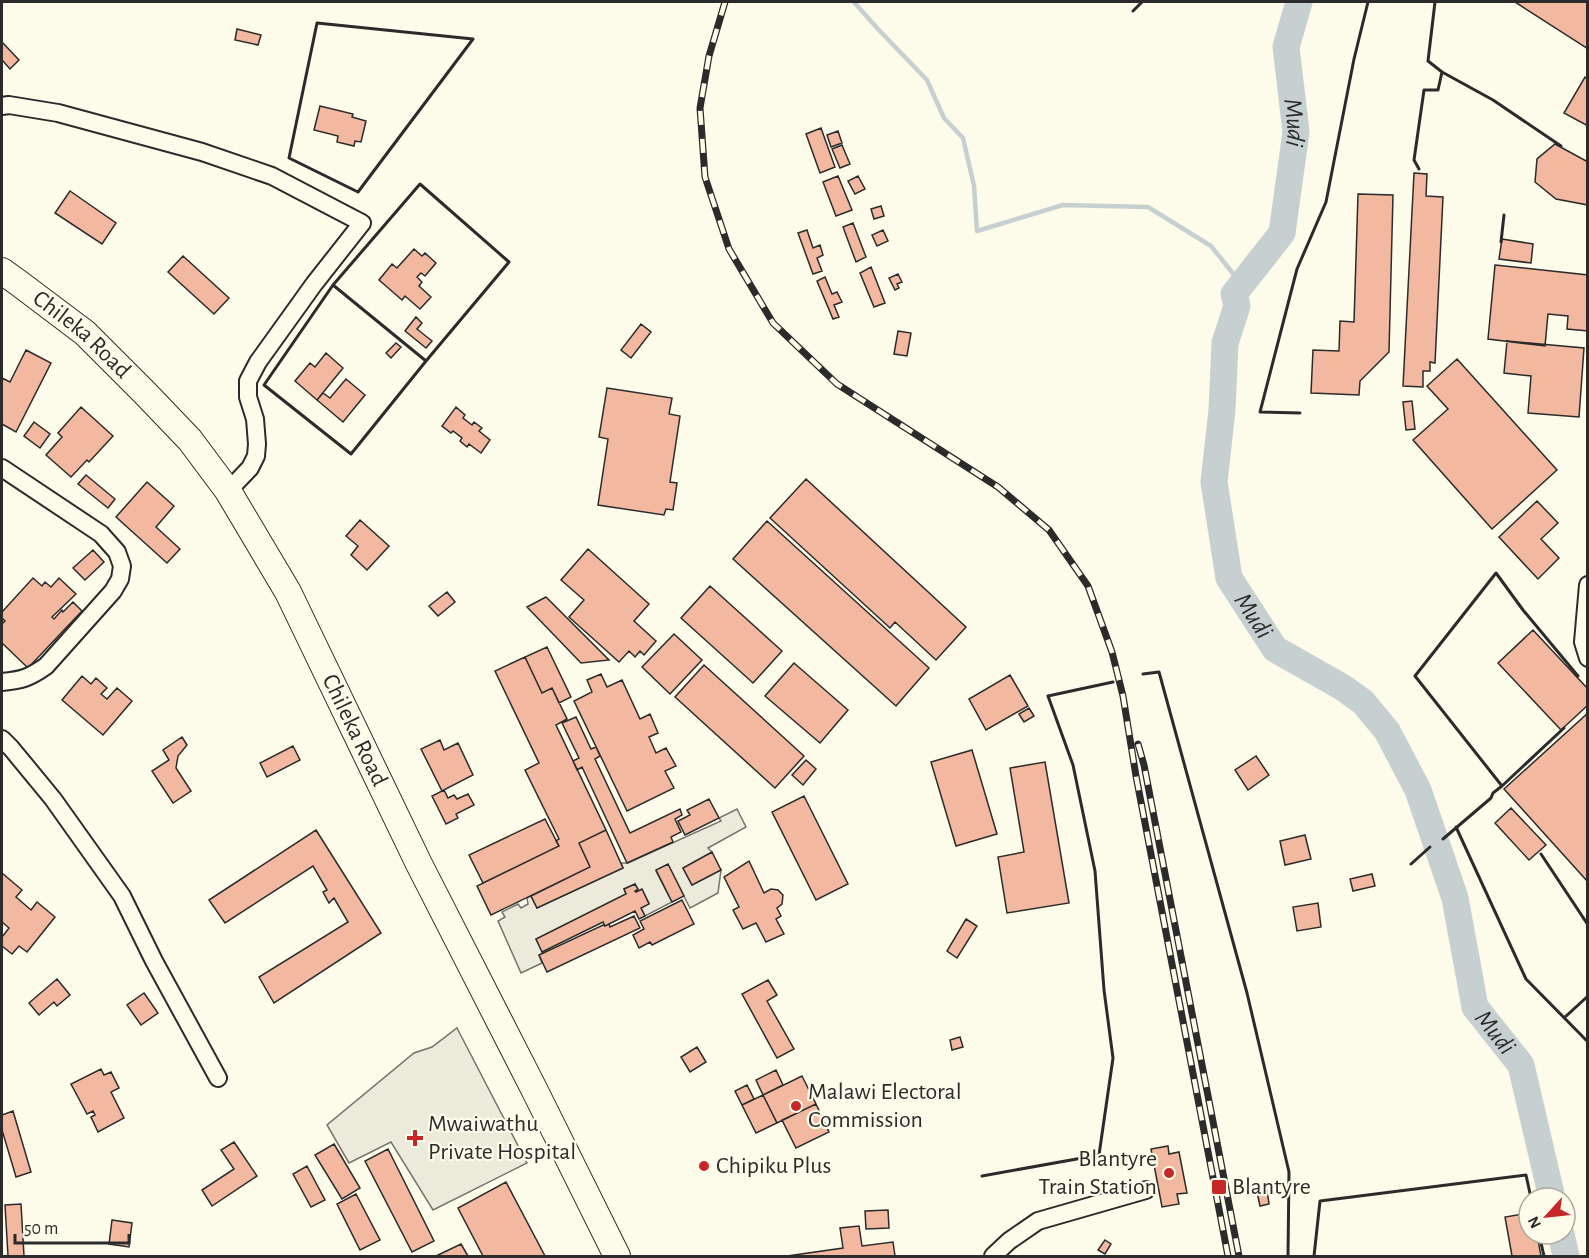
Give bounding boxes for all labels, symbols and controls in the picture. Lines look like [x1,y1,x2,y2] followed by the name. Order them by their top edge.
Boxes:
[1279,97,1309,149] water label: Mudi
[28,286,135,383] street label: Chileka Road
[1229,588,1278,643] water label: Mudi
[317,670,392,790] street label: Chileka Road
[1470,1005,1521,1060] water label: Mudi
[808,1080,962,1132] place label: Malawi Electoral Commission
[789,1099,803,1113] marker: Malawi Electoral Commission
[428,1112,576,1164] place label: Mwaiwathu Private Hospital
[406,1129,424,1147] marker: Mwaiwathu Private Hospital
[1039,1147,1157,1199] place label: Blantyre Train Station
[716,1154,831,1178] place label: Chipiku Plus
[697,1159,711,1173] marker: Chipiku Plus
[1162,1166,1176,1180] marker: Blantyre Train Station
[1232,1175,1311,1199] place label: Blantyre
[1210,1178,1228,1196] marker: Blantyre
[1517,1186,1577,1246] north arrow
[15,1207,129,1245] scale bar
[1525,1214,1544,1231] text: N
[24,1220,58,1238] text: 50 m

